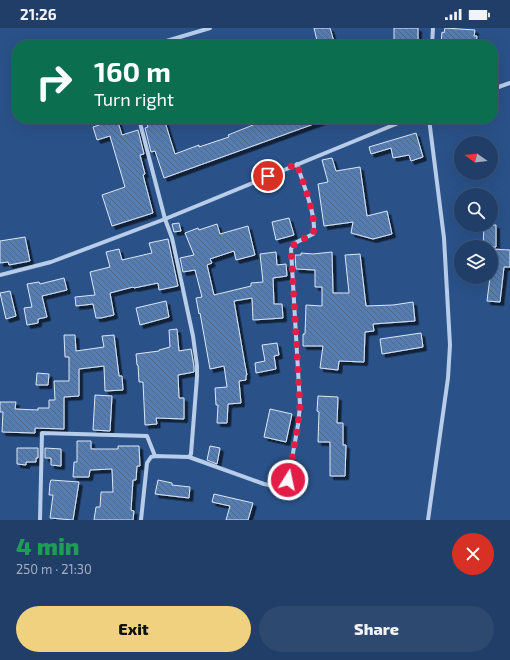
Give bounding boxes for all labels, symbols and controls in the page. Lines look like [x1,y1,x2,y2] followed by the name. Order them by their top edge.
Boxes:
[20,5,57,23] text: 21:26
[94,54,171,88] text: 160 m
[28,56,80,108] icon: right
[94,88,174,110] text: Turn right
[454,136,498,180] north arrow
[454,136,498,284] map controls
[251,159,285,193] pin
[257,165,279,187] icon: arrive
[454,188,498,232] button: search
[454,240,498,284] button: layers
[267,459,309,501] position arrow
[16,531,80,560] text: 4 min
[452,533,494,575] button: close
[16,561,92,577] text: 250 m · 21:30
[16,606,251,652] button: Exit
[259,606,494,652] button: Share

